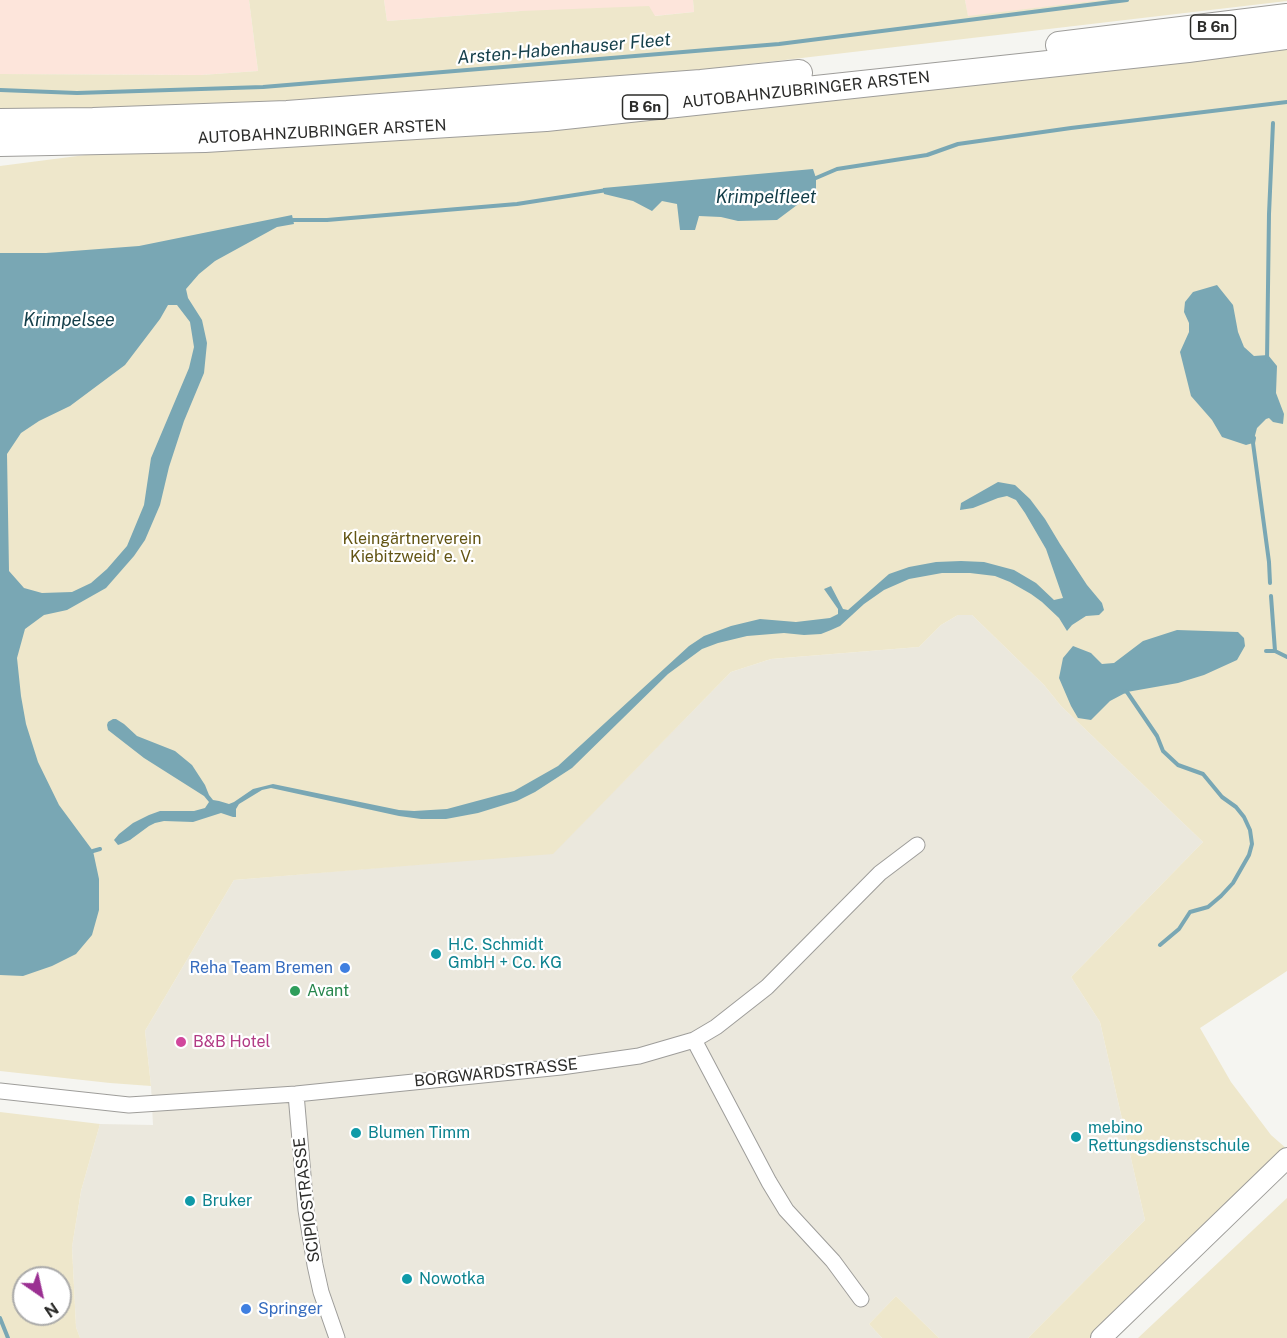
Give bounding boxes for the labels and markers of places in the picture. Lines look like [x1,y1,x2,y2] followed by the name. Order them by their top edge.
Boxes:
[448,935,562,973] place label: H.C. Schmidt GmbH + Co. KG
[429,947,443,961] marker: H.C. Schmidt GmbH + Co. KG
[189,958,333,978] place label: Reha Team Bremen
[338,961,352,975] marker: Reha Team Bremen
[307,981,349,1001] place label: Avant
[288,984,302,998] marker: Avant
[193,1032,270,1052] place label: B&B Hotel
[174,1035,188,1049] marker: B&B Hotel
[1088,1118,1250,1156] place label: mebino Rettungsdienstschule
[368,1123,470,1143] place label: Blumen Timm
[349,1126,363,1140] marker: Blumen Timm
[1069,1130,1083,1144] marker: mebino Rettungsdienstschule
[202,1191,252,1211] place label: Bruker
[183,1194,197,1208] marker: Bruker
[419,1269,485,1289] place label: Nowotka
[400,1272,414,1286] marker: Nowotka
[258,1299,323,1319] place label: Springer
[239,1302,253,1316] marker: Springer

